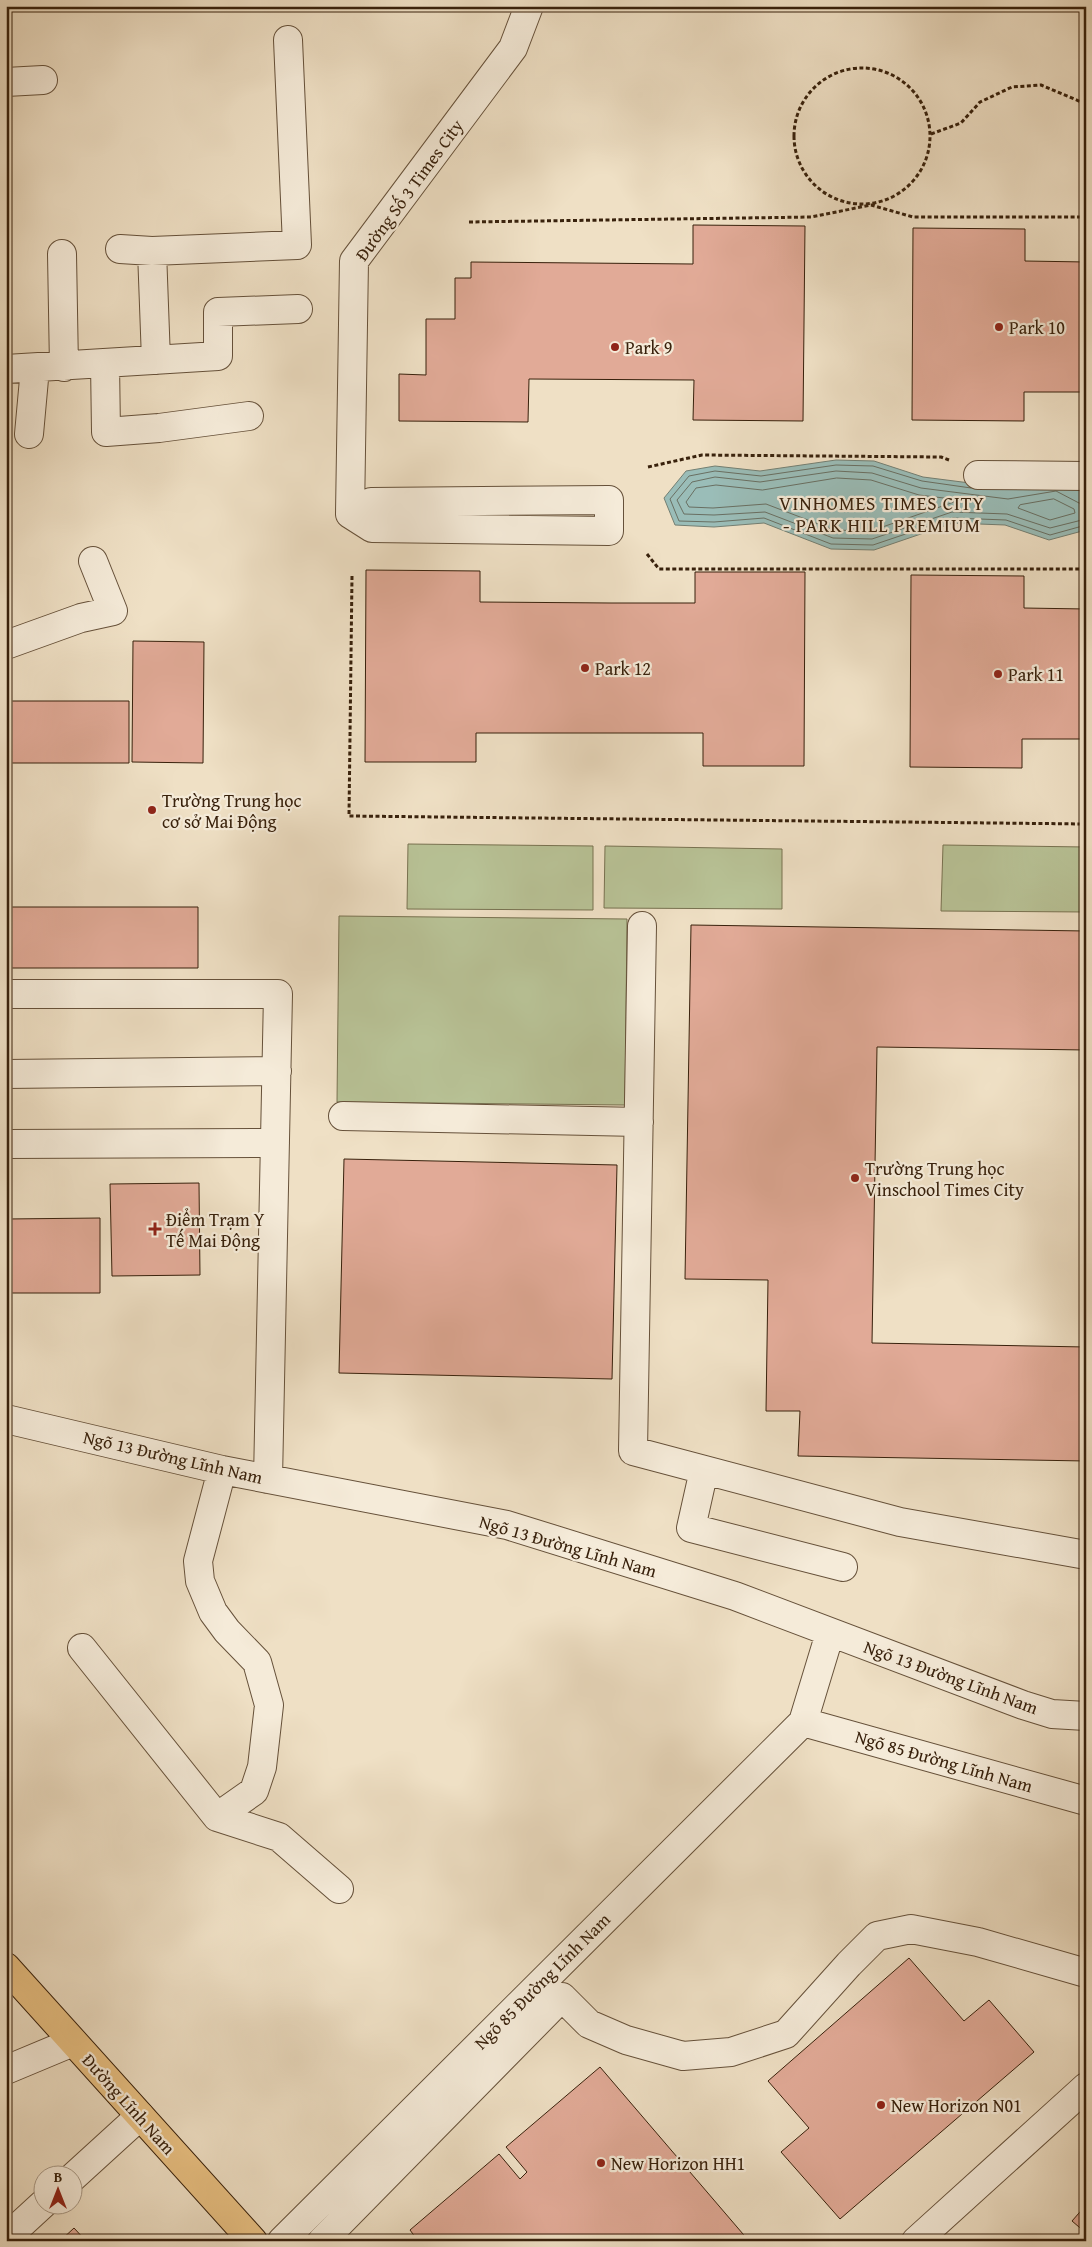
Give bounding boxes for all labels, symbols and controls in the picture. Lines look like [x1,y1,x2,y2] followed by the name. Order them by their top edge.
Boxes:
[348,113,470,266] street label: Đường Số 3 Times City
[1009,314,1065,341] place label: Park 10
[993,321,1005,333] marker: Park 10
[625,334,672,361] place label: Park 9
[609,341,621,353] marker: Park 9
[779,489,985,539] district label: VINHOMES TIMES CITY - PARK HILL PREMIUM
[595,655,651,682] place label: Park 12
[1008,661,1064,688] place label: Park 11
[579,662,591,674] marker: Park 12
[992,668,1004,680] marker: Park 11
[162,787,301,835] place label: Trường Trung học cơ sở Mai Động
[146,804,158,816] marker: Trường Trung học cơ sở Mai Động
[865,1155,1024,1203] place label: Trường Trung học Vinschool Times City
[849,1172,861,1184] marker: Trường Trung học Vinschool Times City
[166,1206,265,1254] place label: Điểm Trạm Y Tế Mai Động
[148,1222,162,1236] marker: Điểm Trạm Y Tế Mai Động
[81,1423,266,1491] street label: Ngõ 13 Đường Lĩnh Nam
[476,1508,660,1584] street label: Ngõ 13 Đường Lĩnh Nam
[860,1633,1042,1721] street label: Ngõ 13 Đường Lĩnh Nam
[852,1723,1036,1799] street label: Ngõ 85 Đường Lĩnh Nam
[468,1906,617,2055] street label: Ngõ 85 Đường Lĩnh Nam
[76,2047,182,2161] street label: Đường Lĩnh Nam
[891,2092,1022,2119] place label: New Horizon N01
[875,2099,887,2111] marker: New Horizon N01
[611,2150,745,2177] place label: New Horizon HH1
[595,2157,607,2169] marker: New Horizon HH1
[32,2164,82,2214] north arrow
[54,2167,62,2187] text: B

